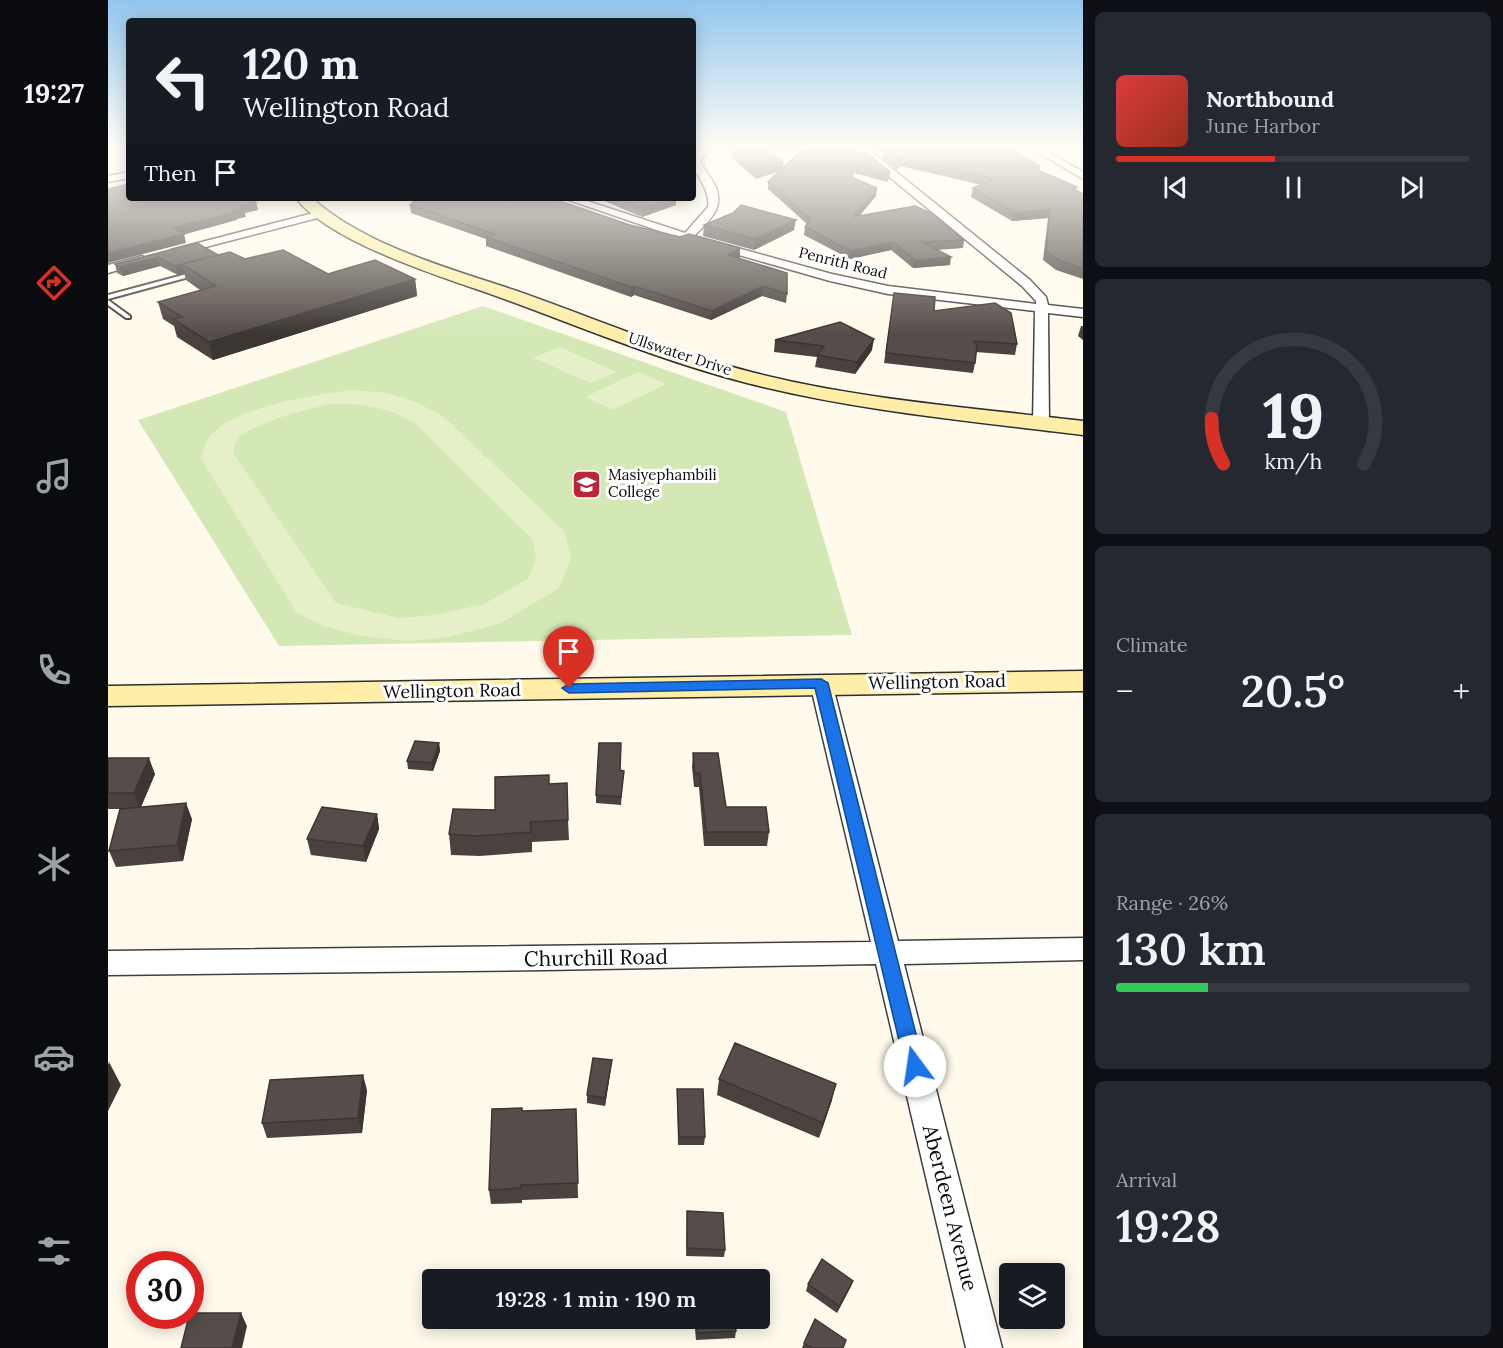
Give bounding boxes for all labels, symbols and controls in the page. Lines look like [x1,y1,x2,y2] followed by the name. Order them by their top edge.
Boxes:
[243,37,359,91] text: 120 m
[144,42,222,120] icon: left
[24,76,84,110] text: 19:27
[1206,85,1334,113] text: Northbound
[243,90,449,124] text: Wellington Road
[1206,113,1320,138] text: June Harbor
[209,156,242,189] icon: arrive
[144,159,197,187] text: Then
[1159,171,1192,204] icon: previous
[1277,171,1310,204] icon: pause
[1395,171,1428,204] icon: next
[797,242,889,283] street label: Penrith Road
[33,262,75,304] icon: directions
[626,328,734,379] street label: Ullswater Drive
[1262,375,1324,455] text: 19
[1264,447,1322,475] text: km/h
[33,455,75,497] icon: music
[608,465,717,501] place label: Masiyephambili College
[571,468,603,500] school or university icon: Masiyephambili College
[543,626,594,688] pin
[1116,632,1188,657] text: Climate
[552,635,585,668] icon: arrive
[33,649,75,691] icon: phone
[1241,662,1345,719] text: 20.5°
[868,669,1006,694] street label: Wellington Road
[1116,670,1134,712] text: −
[1453,670,1470,712] text: +
[383,678,521,703] street label: Wellington Road
[33,843,75,885] icon: climate
[1116,890,1228,915] text: Range · 26%
[1116,920,1266,977] text: 130 km
[524,943,668,972] street label: Churchill Road
[883,1034,947,1098] position arrow
[33,1036,75,1078] icon: car
[917,1121,984,1294] street label: Aberdeen Avenue
[1116,1167,1177,1192] text: Arrival
[1116,1197,1221,1254] text: 19:28
[33,1230,75,1272] icon: filters
[126,1251,204,1329] speed limit sign: 30
[999,1263,1065,1329] map controls
[999,1263,1065,1329] button: layers
[496,1285,696,1313] text: 19:28 · 1 min · 190 m

